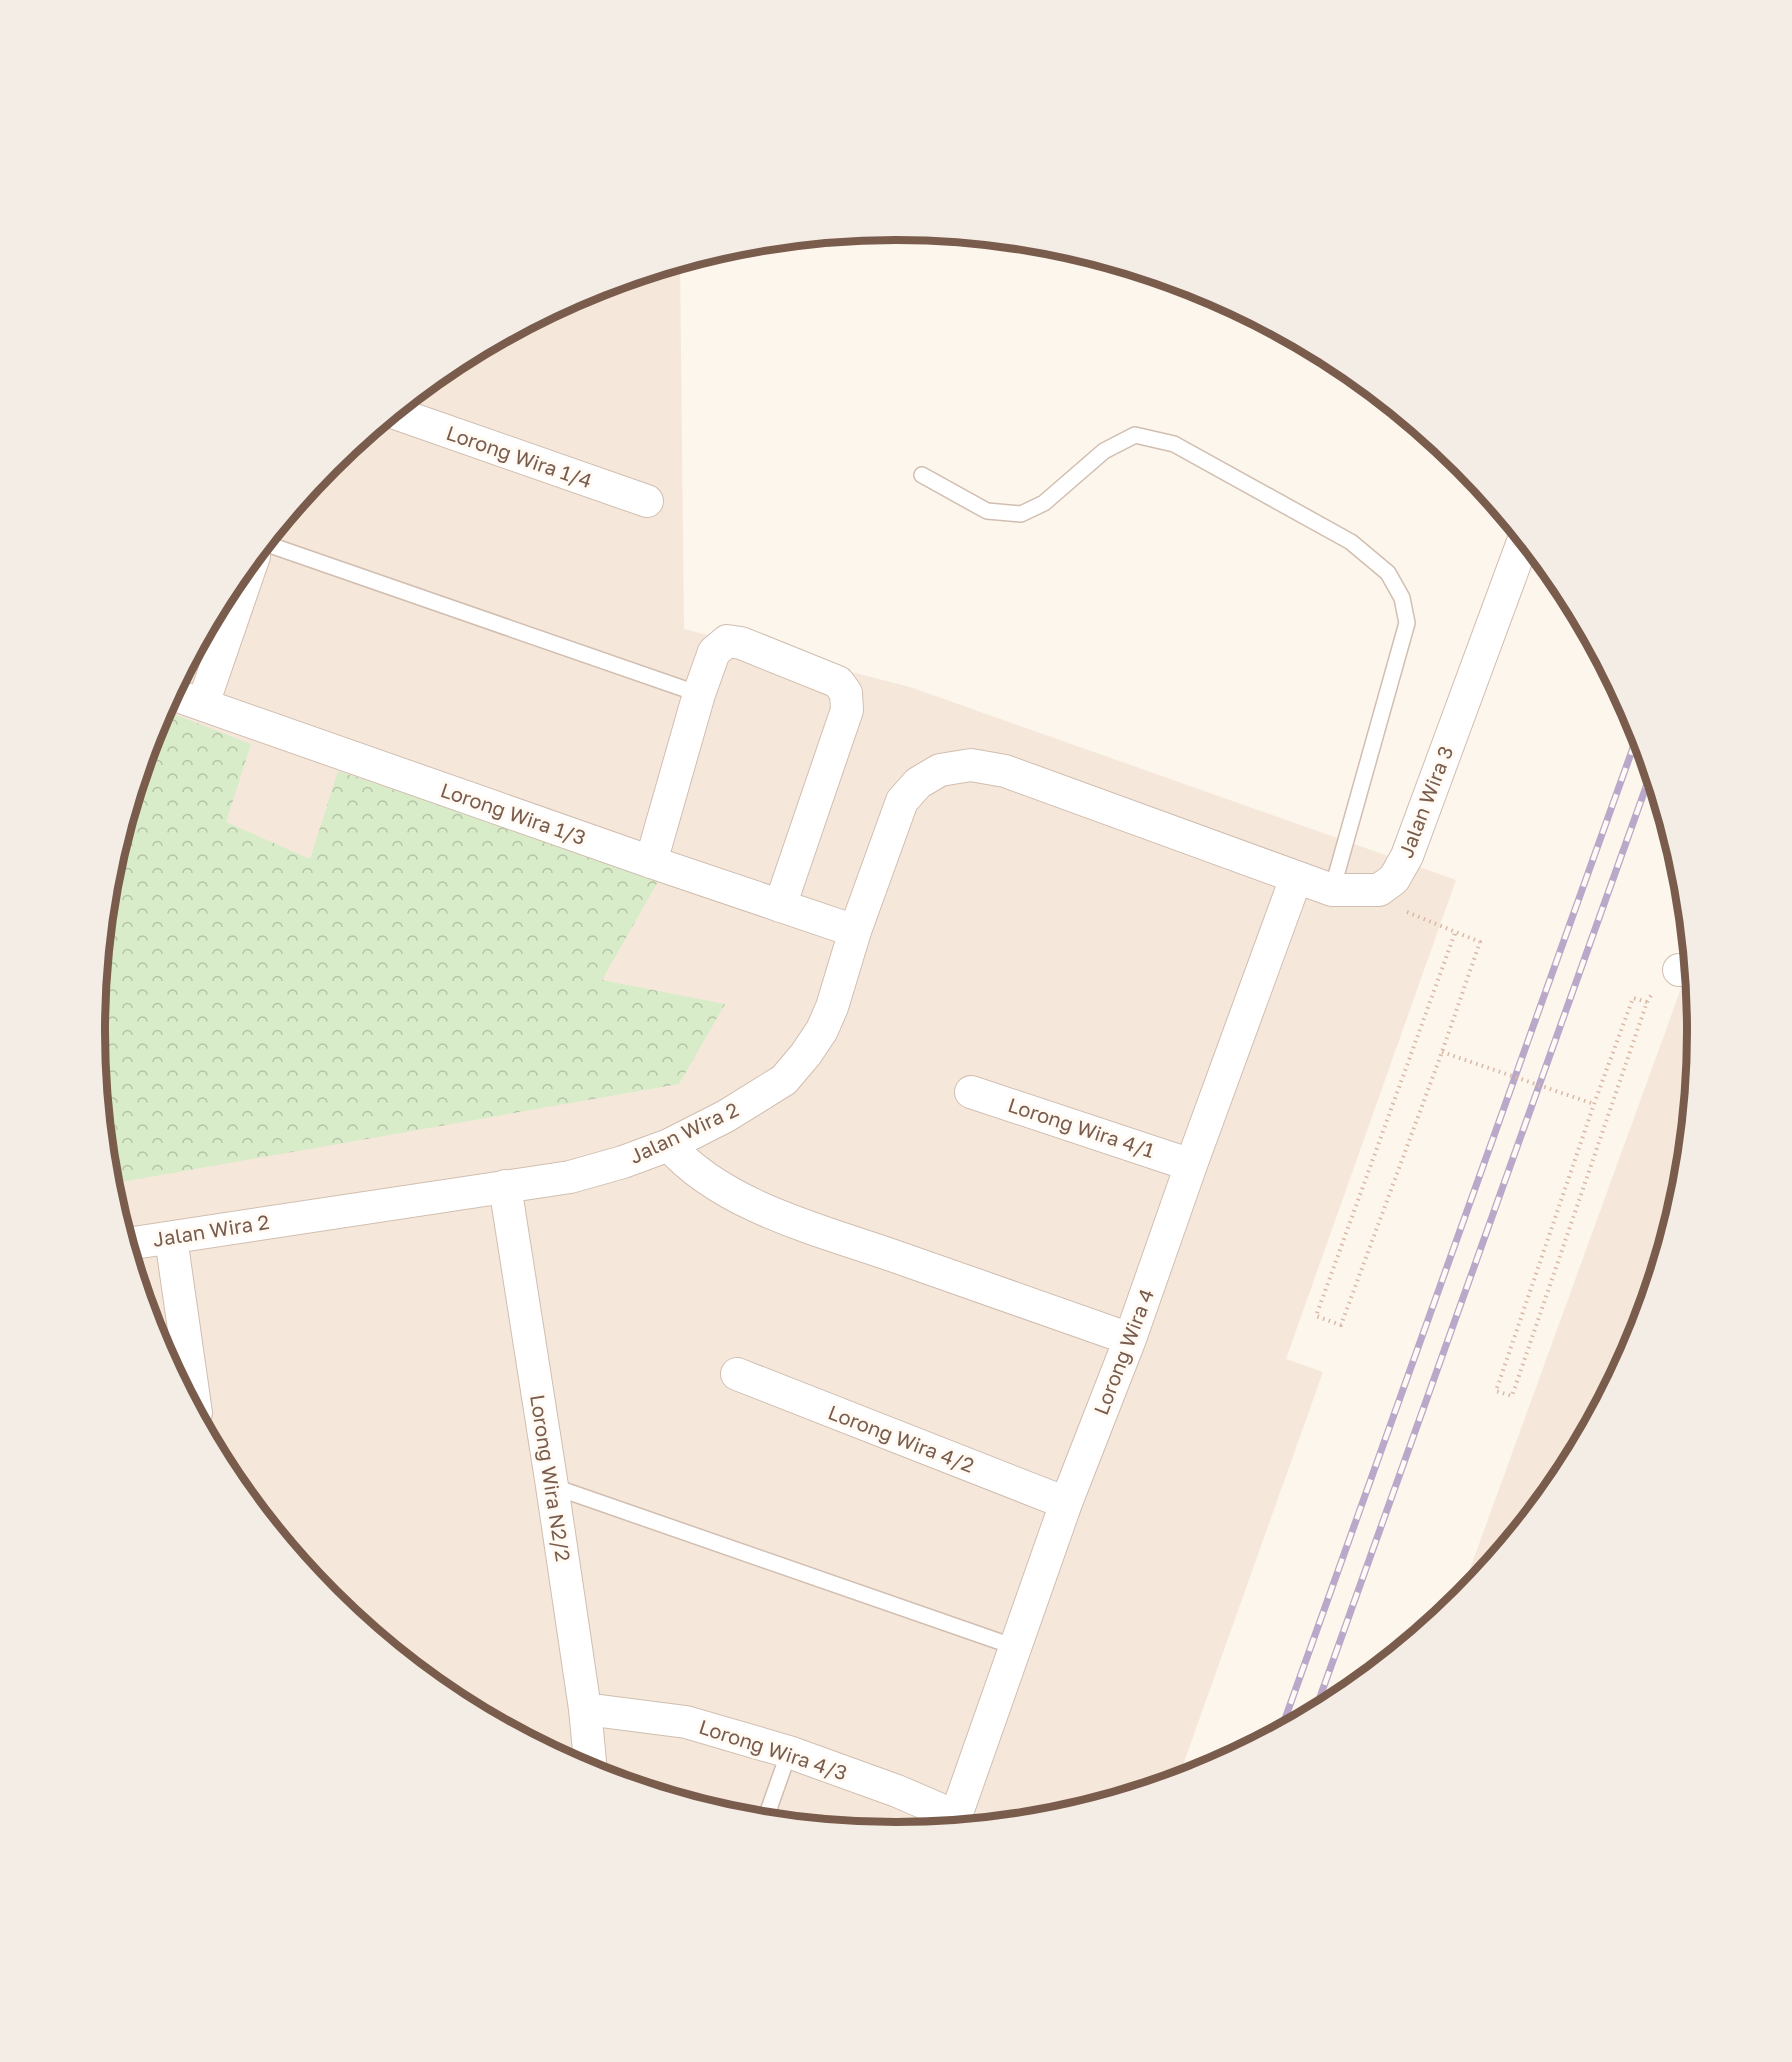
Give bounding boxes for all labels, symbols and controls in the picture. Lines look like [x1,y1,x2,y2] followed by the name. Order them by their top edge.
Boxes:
[443,420,595,492] street label: Lorong Wira 1/4
[1393,742,1457,861] street label: Jalan Wira 3
[438,777,589,849] street label: Lorong Wira 1/3
[1005,1092,1158,1162] street label: Lorong Wira 4/1
[625,1096,742,1168] street label: Jalan Wira 2
[151,1209,271,1251] street label: Jalan Wira 2
[1088,1285,1158,1418] street label: Lorong Wira 4
[526,1393,576,1563] street label: Lorong Wira N2/2
[825,1399,978,1477] street label: Lorong Wira 4/2
[696,1714,850,1784] street label: Lorong Wira 4/3

